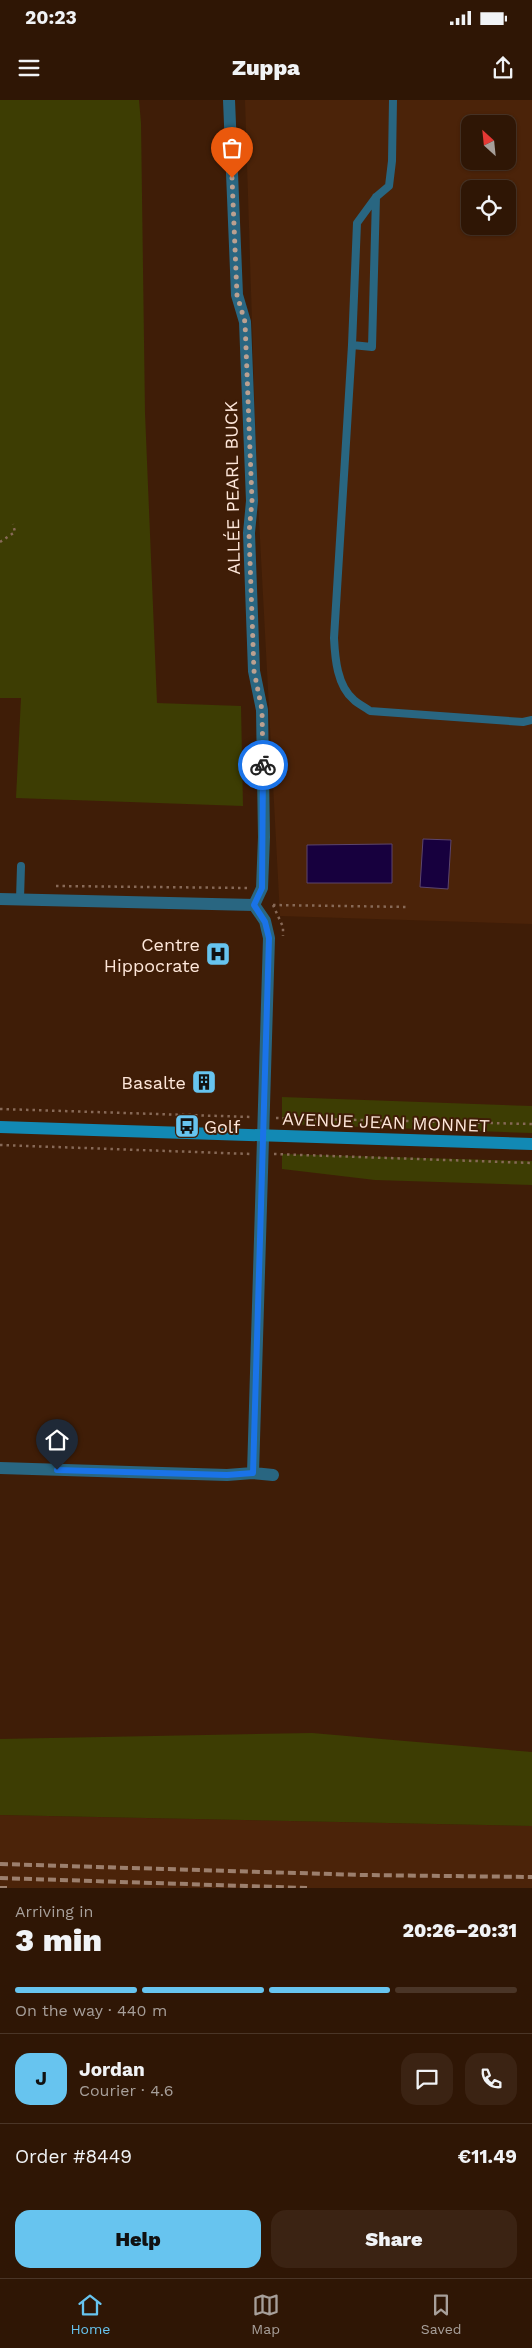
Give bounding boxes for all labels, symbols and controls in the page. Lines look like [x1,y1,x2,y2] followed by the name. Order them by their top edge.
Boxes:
[25,6,77,29] text: 20:23
[15,54,43,82] icon: menu
[489,54,517,82] icon: share
[232,55,300,80] text: Zuppa
[461,115,516,170] north arrow
[461,115,516,235] map controls
[211,127,253,178] pin
[218,134,246,162] icon: bag
[461,180,516,235] button: locate
[220,401,244,575] street label: ALLÉE PEARL BUCK
[238,740,288,790] courier
[249,751,277,779] icon: bike
[104,934,200,976] place label: Centre Hippocrate
[205,941,231,967] hospital icon: Centre Hippocrate
[191,1069,217,1095] building icon: Basalte
[121,1072,186,1093] place label: Basalte
[282,1108,490,1136] street label: AVENUE JEAN MONNET
[174,1113,200,1139] bus stop icon: Golf
[204,1116,240,1137] place label: Golf
[36,1419,78,1470] pin
[43,1426,71,1454] icon: home
[15,1902,93,1921] text: Arriving in
[402,1919,517,1942] text: 20:26–20:31
[15,1921,102,1959] text: 3 min
[15,2001,167,2020] text: On the way · 440 m
[401,2053,453,2105] button: chat
[465,2053,517,2105] button: phone
[79,2058,145,2081] text: Jordan
[35,2067,47,2090] text: J
[79,2081,174,2100] text: Courier · 4.6
[15,2145,132,2168] text: Order #8449
[458,2145,517,2168] text: €11.49
[15,2210,261,2268] button: Help
[271,2210,517,2268] button: Share
[70,2291,110,2337] tab: Home
[251,2291,280,2337] tab: Map
[421,2291,462,2337] tab: Saved

